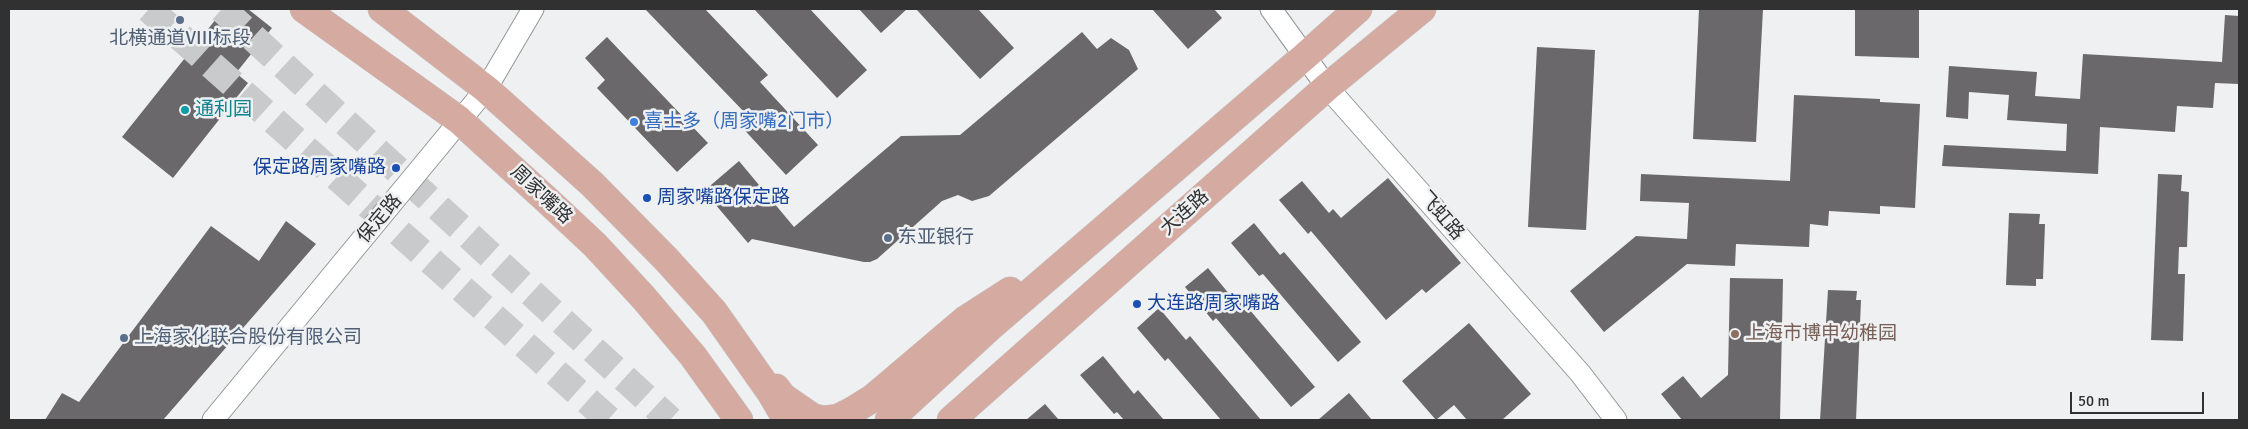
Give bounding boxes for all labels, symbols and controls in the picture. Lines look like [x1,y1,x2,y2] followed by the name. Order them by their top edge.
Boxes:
[174,14,186,26] marker: 北横通道VIII标段
[109,28,251,50] place label: 北横通道VIII标段
[195,99,252,121] place label: 通利园
[179,104,191,116] marker: 通利园
[644,111,844,133] place label: 喜士多（周家嘴2门市）
[628,116,640,128] marker: 喜士多（周家嘴2门市）
[253,157,386,179] place label: 保定路周家嘴路
[505,161,577,229] street label: 周家嘴路
[390,162,402,174] marker: 保定路周家嘴路
[1156,185,1214,241] street label: 大连路
[657,187,790,209] place label: 周家嘴路保定路
[1414,187,1468,245] street label: 飞虹路
[353,190,407,248] street label: 保定路
[641,192,653,204] marker: 周家嘴路保定路
[898,227,974,249] place label: 东亚银行
[882,232,894,244] marker: 东亚银行
[1147,293,1280,315] place label: 大连路周家嘴路
[1131,298,1143,310] marker: 大连路周家嘴路
[1745,323,1897,345] place label: 上海市博申幼稚园
[134,327,362,349] place label: 上海家化联合股份有限公司
[1729,328,1741,340] marker: 上海市博申幼稚园
[118,332,130,344] marker: 上海家化联合股份有限公司
[2073,382,2207,414] scale bar
[2078,392,2109,410] text: 50 m

